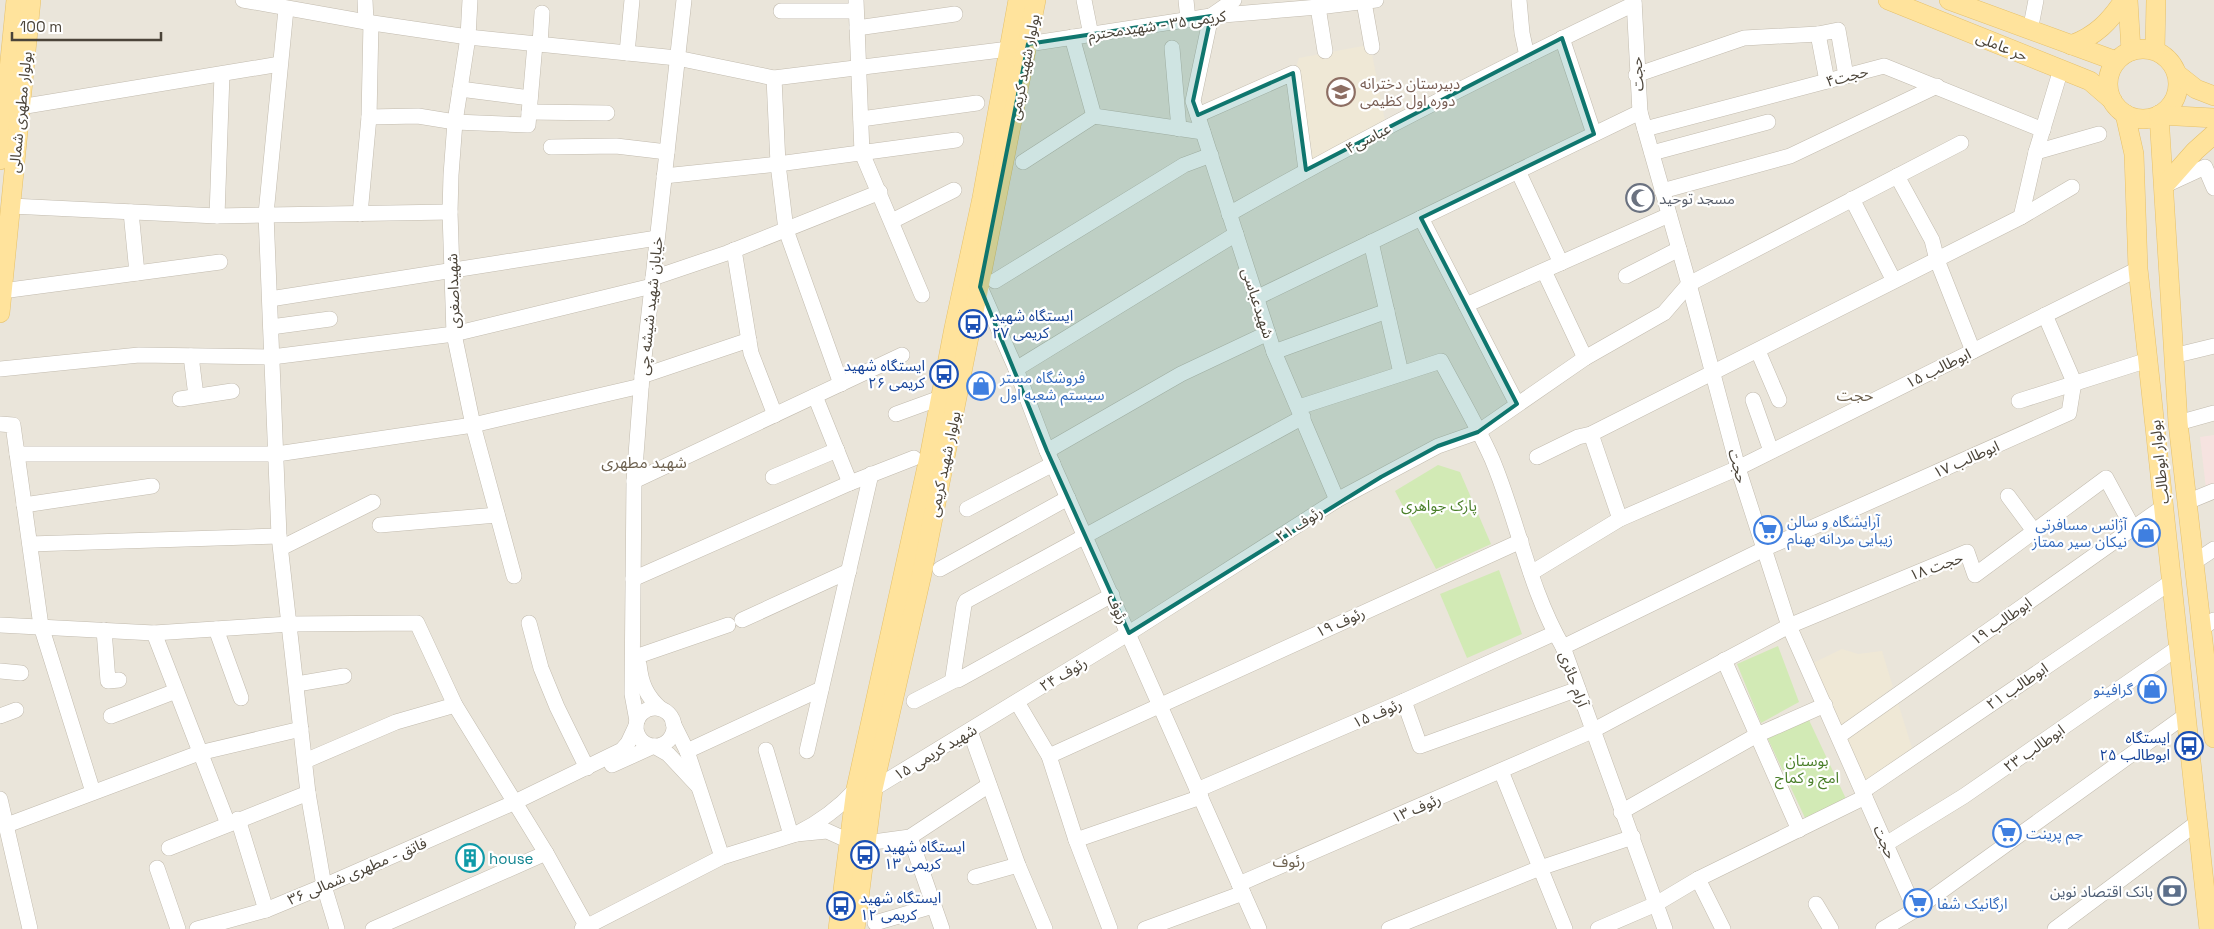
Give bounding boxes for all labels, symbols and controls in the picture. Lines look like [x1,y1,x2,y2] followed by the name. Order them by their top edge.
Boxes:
[1087,6,1228,46] street label: کریمی ۳۵ - شهیدمحترم
[12,10,161,42] scale bar
[1004,12,1044,122] street label: بولوار شهید کریمی
[20,17,62,36] text: 100 m
[1973,27,2031,65] street label: حر عاملی
[4,50,36,174] street label: بولوار مطهری شمالی
[1627,56,1647,92] street label: حجت
[1824,61,1871,91] street label: حجت۴
[1360,74,1460,110] place label: دبیرستان دخترانه دوره اول کظیمی
[1326,77,1356,107] school or university icon: دبیرستان دخترانه دوره اول کظیمی
[1342,118,1394,157] street label: عباسی۴
[1625,183,1655,213] mosque icon: مسجد توحید
[1659,189,1735,208] place label: مسجد توحید
[633,236,668,376] street label: خیابان شهید شیشه چی
[442,253,464,329] street label: شهیداصغری
[1238,265,1278,341] street label: شهیدعباسی
[992,306,1073,342] place label: ایستگاه شهید کریمی ۲۷
[958,309,988,339] bus stop icon: ایستگاه شهید کریمی ۲۷
[1902,344,1974,392] street label: ابوطالب ۱۵
[844,356,926,392] place label: ایستگاه شهید کریمی ۲۶
[929,359,959,389] bus stop icon: ایستگاه شهید کریمی ۲۶
[999,368,1105,406] place label: فروشگاه مستر سیستم شعبه اول
[966,371,996,401] shop icon: فروشگاه مستر سیستم شعبه اول
[1836,385,1874,406] district label: حجت
[924,409,964,519] street label: بولوار شهید کریمی
[2145,419,2173,505] street label: بولوار ابوطالب
[1930,436,2002,482] street label: ابوطالب ۱۷
[1724,447,1752,485] street label: حجت
[601,452,687,473] district label: شهید مطهری
[1401,496,1477,516] park label: پارک جواهری
[1272,502,1326,546] street label: رئوف ۲۱
[1787,512,1893,550] place label: آرایشگاه و سالن زیبایی مردانه بهنام
[1753,515,1783,545] supermarket icon: آرایشگاه و سالن زیبایی مردانه بهنام
[2031,515,2128,551] place label: آژانس مسافرتی نیکان سیر ممتاز
[2131,518,2161,548] shop icon: آژانس مسافرتی نیکان سیر ممتاز
[1907,547,1966,584] street label: حجت ۱۸
[1103,591,1133,627] street label: رئوف
[1967,593,2035,649] street label: ابوطالب ۱۹
[1312,603,1368,641] street label: رئوف ۱۹
[1553,649,1593,711] street label: آرام حائری
[1036,652,1090,696] street label: رئوف ۲۴
[1982,658,2052,714] street label: ابوطالب ۲۱
[2137,674,2167,704] shop icon: گرافینو
[2093,680,2134,699] place label: گرافینو
[1349,694,1405,732] street label: رئوف ۱۵
[890,720,980,784] street label: شهید کریمی ۱۵
[2000,720,2068,776] street label: ابوطالب ۲۳
[2099,728,2170,764] place label: ایستگاه ابوطالب ۲۵
[2174,731,2204,761] bus stop icon: ایستگاه ابوطالب ۲۵
[1775,751,1839,790] park label: بوستان امج و کماج
[1388,789,1444,827] street label: رئوف ۱۳
[1992,818,2022,848] supermarket icon: جم پرینت
[1869,822,1901,862] street label: حجت
[2026,824,2083,845] place label: جم پرینت
[285,833,430,910] street label: فاتق - مطهری شمالی ۳۶
[884,837,965,873] place label: ایستگاه شهید کریمی ۱۳
[850,840,880,870] bus stop icon: ایستگاه شهید کریمی ۱۳
[455,843,485,873] building icon: house
[489,849,534,868] place label: house
[1273,851,1305,872] district label: رئوف
[2157,876,2187,906] bank icon: بانک اقتصاد نوین
[2050,882,2153,901] place label: بانک اقتصاد نوین
[860,888,941,924] place label: ایستگاه شهید کریمی ۱۲
[1903,888,1933,918] supermarket icon: ارگانیک شفا
[826,891,856,921] bus stop icon: ایستگاه شهید کریمی ۱۲
[1937,894,2008,913] place label: ارگانیک شفا

